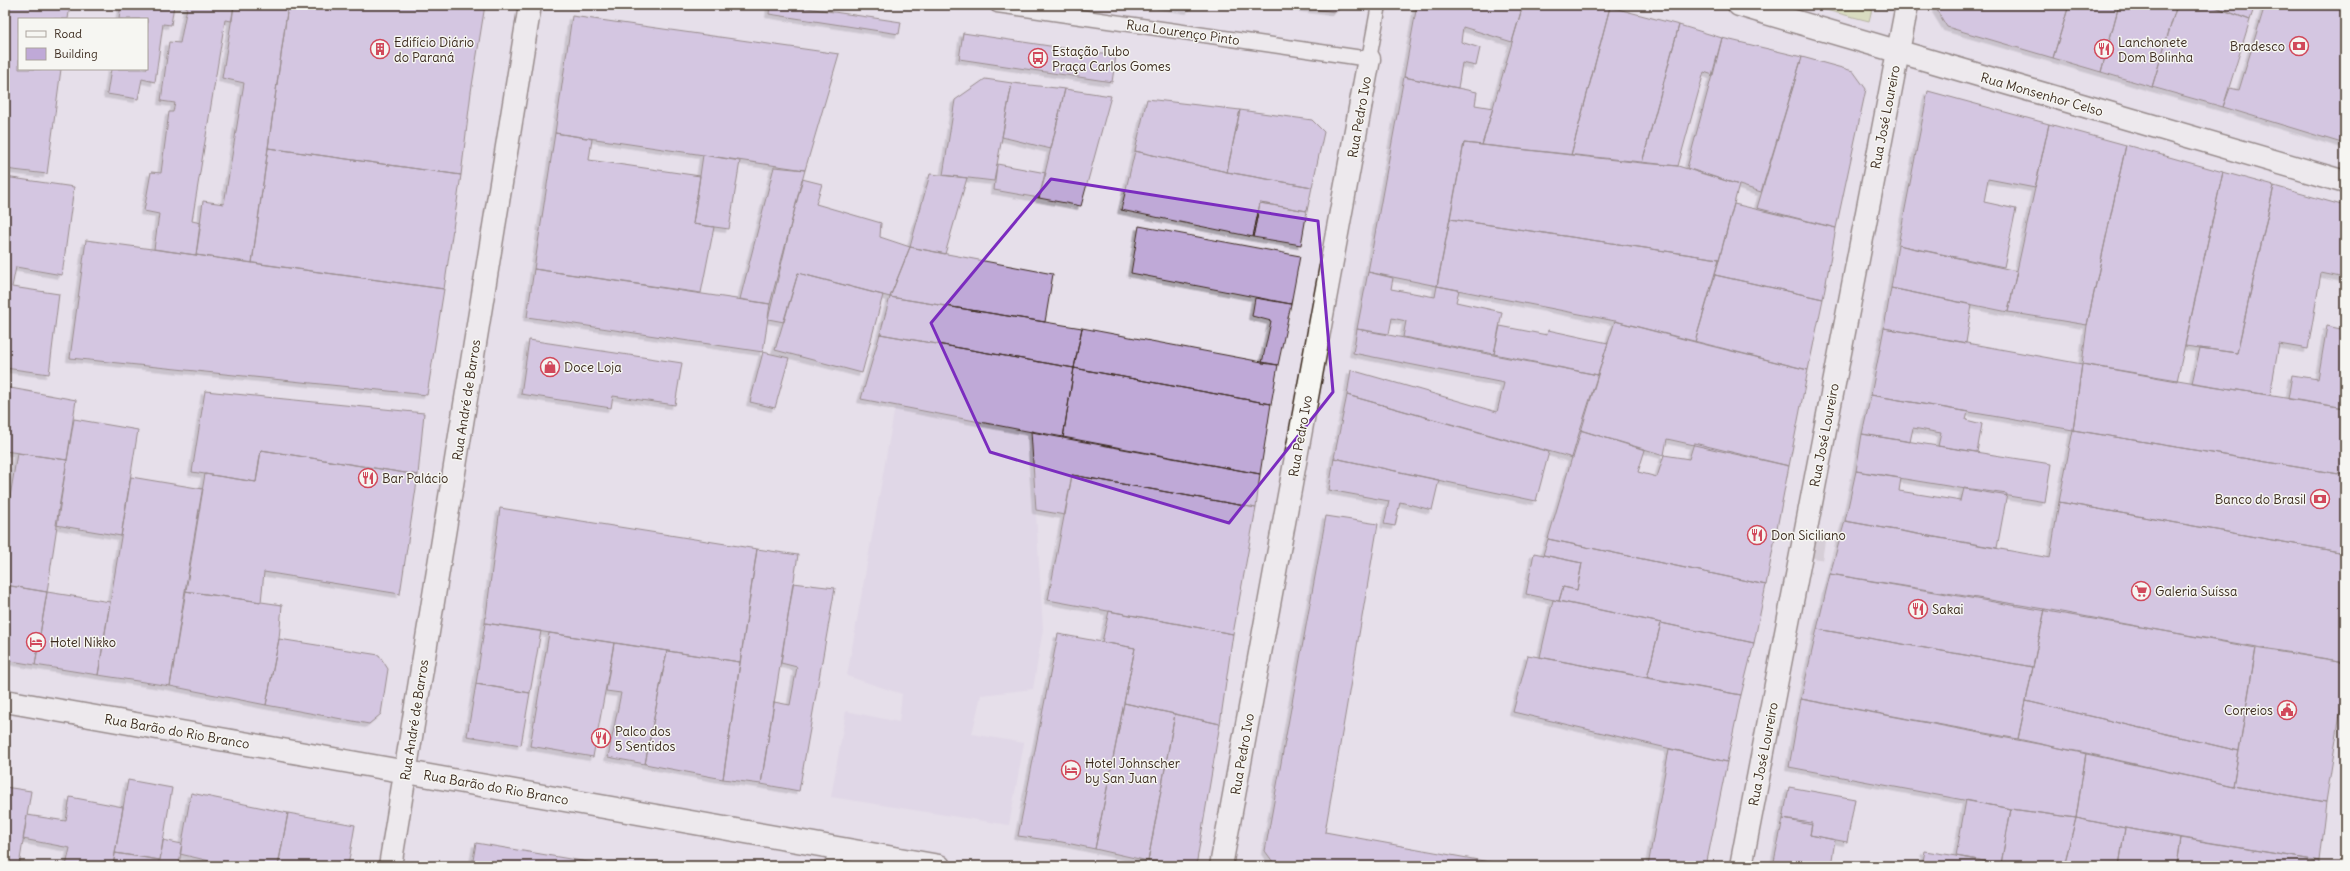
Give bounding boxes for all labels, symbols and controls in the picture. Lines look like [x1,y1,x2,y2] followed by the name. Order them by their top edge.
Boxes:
[1125,16,1241,49] street label: Rua Lourenço Pinto
[18,18,148,70] legend
[54,26,82,41] text: Road
[394,34,474,66] place label: Edifício Diário do Paraná
[2118,34,2193,66] place label: Lanchonete Dom Bolinha
[2288,35,2310,57] bank icon: Bradesco
[369,38,391,60] building icon: Edifício Diário do Paraná
[2093,38,2115,60] restaurant icon: Lanchonete Dom Bolinha
[2230,38,2285,55] place label: Bradesco
[1052,43,1171,75] place label: Estação Tubo Praça Carlos Gomes
[54,46,98,61] text: Building
[1027,47,1049,69] bus stop icon: Estação Tubo Praça Carlos Gomes
[1867,64,1904,170] street label: Rua José Loureiro
[1979,69,2105,120] street label: Rua Monsenhor Celso
[1344,75,1375,159] street label: Rua Pedro Ivo
[449,338,484,462] street label: Rua André de Barros
[539,356,561,378] shop icon: Doce Loja
[564,359,622,376] place label: Doce Loja
[1806,382,1843,488] street label: Rua José Loureiro
[1285,394,1316,478] street label: Rua Pedro Ivo
[357,467,379,489] restaurant icon: Bar Palácio
[382,470,448,487] place label: Bar Palácio
[2309,488,2331,510] bank icon: Banco do Brasil
[2215,491,2306,508] place label: Banco do Brasil
[1746,524,1768,546] restaurant icon: Don Siciliano
[1771,527,1846,544] place label: Don Siciliano
[2130,580,2152,602] supermarket icon: Galeria Suíssa
[2155,583,2237,600] place label: Galeria Suíssa
[1907,598,1929,620] restaurant icon: Sakai
[1932,601,1964,618] place label: Sakai
[25,631,47,653] hotel icon: Hotel Nikko
[50,634,116,651] place label: Hotel Nikko
[397,658,432,782] street label: Rua André de Barros
[2276,699,2298,721] public building icon: Correios
[1745,701,1782,807] street label: Rua José Loureiro
[2224,702,2273,719] place label: Correios
[103,710,251,753] street label: Rua Barão do Rio Branco
[1227,712,1258,796] street label: Rua Pedro Ivo
[615,723,675,755] place label: Palco dos 5 Sentidos
[590,727,612,749] restaurant icon: Palco dos 5 Sentidos
[1085,755,1181,787] place label: Hotel Johnscher by San Juan
[1060,759,1082,781] hotel icon: Hotel Johnscher by San Juan
[422,766,570,809] street label: Rua Barão do Rio Branco

